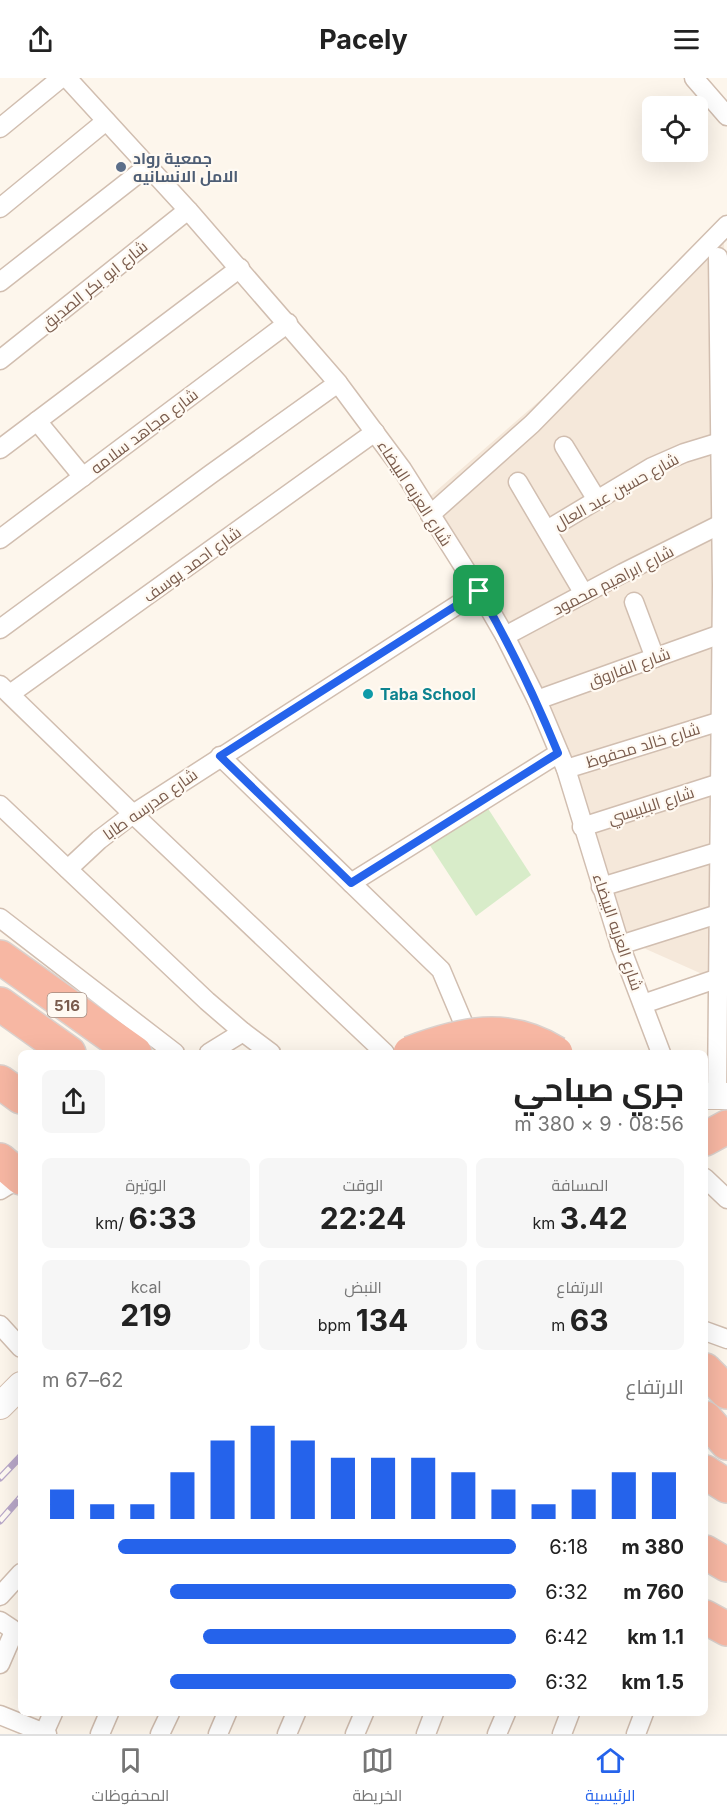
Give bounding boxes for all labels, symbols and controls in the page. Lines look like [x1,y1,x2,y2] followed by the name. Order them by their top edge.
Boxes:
[24,23,57,56] icon: share
[319,23,408,56] text: Pacely
[670,23,703,56] icon: menu
[642,96,708,162] map controls
[642,96,708,162] button: locate
[133,148,238,186] place label: جمعية رواد الامل الانسانيه
[114,160,128,174] marker: جمعية رواد الامل الانسانيه
[37,236,153,336] street label: شارع ابو بكر الصديق
[86,384,203,480] street label: شارع مجاهد سلامه
[372,436,457,551] street label: شارع العزبه البيضاء
[550,448,683,535] street label: شارع حسين عبد العال
[139,522,246,608] street label: شارع احمد يوسف
[549,541,678,621] street label: شارع ابراهيم محمود
[453,565,504,616] pin
[462,574,495,607] icon: arrive
[585,643,673,693] street label: شارع الفاروق
[380,684,476,704] place label: Taba School
[361,687,375,701] marker: Taba School
[584,718,703,774] street label: شارع خالد محفوظ
[99,764,202,846] street label: شارع مدرسه طابا
[605,782,698,831] street label: شارع البلبيسي
[587,871,647,994] street label: شارع العزبه البيضاء
[48,993,86,1017] road number: 516
[514,1069,684,1109] text: جري صباحي
[42,1070,105,1133] button: share
[514,1112,684,1136] text: 08:56 · 9 × 380 m
[125,1175,167,1195] text: الوتيرة
[343,1175,383,1195] text: الوقت
[552,1175,608,1195] text: المسافة
[128,1200,197,1236] text: 6:33
[320,1200,406,1236] text: 22:24
[560,1200,628,1236] text: 3.42
[95,1213,128,1233] text: /km
[532,1213,560,1233] text: km
[131,1277,161,1297] text: kcal
[344,1277,382,1297] text: النبض
[557,1277,603,1297] text: الارتفاع
[120,1297,172,1333] text: 219
[356,1302,408,1338] text: 134
[570,1302,609,1338] text: 63
[318,1315,356,1335] text: bpm
[551,1315,570,1335] text: m
[42,1368,124,1392] text: 62–67 m
[625,1375,684,1399] text: الارتفاع
[549,1535,588,1559] text: 6:18
[622,1535,684,1559] text: 380 m
[545,1580,588,1604] text: 6:32
[623,1580,684,1604] text: 760 m
[545,1625,588,1649] text: 6:42
[627,1625,684,1649] text: 1.1 km
[545,1670,588,1694] text: 6:32
[621,1670,684,1694] text: 1.5 km
[92,1744,169,1810] tab: المحفوظات
[352,1744,402,1810] tab: الخريطة
[585,1744,636,1810] tab: الرئيسية

